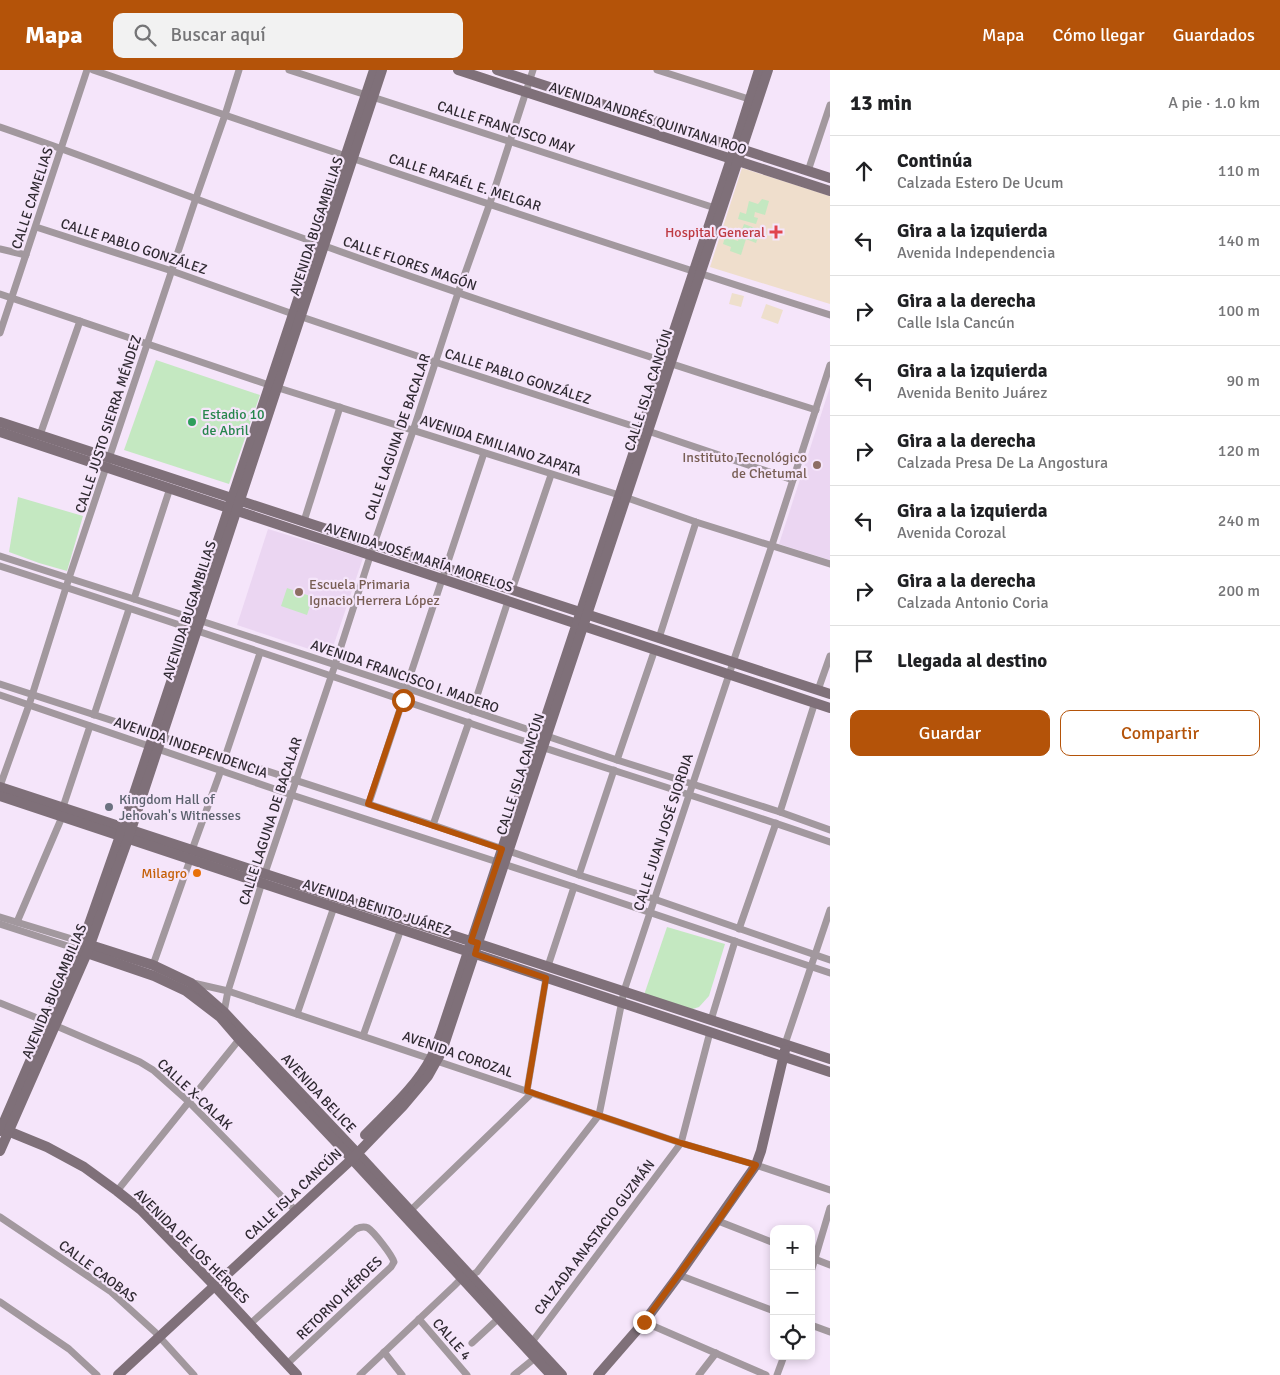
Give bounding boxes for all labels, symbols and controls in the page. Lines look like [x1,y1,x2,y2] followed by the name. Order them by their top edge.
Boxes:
[113,13,463,58] search box
[25,20,83,50] text: Mapa
[131,21,159,49] icon: search
[171,23,266,47] text: Buscar aquí
[982,24,1024,46] text: Mapa
[1052,24,1145,46] text: Cómo llegar
[1173,24,1255,46] text: Guardados
[547,78,749,159] street label: AVENIDA ANDRÉS QUINTANA ROO
[850,90,912,116] text: 13 min
[1168,93,1260,113] text: A pie · 1.0 km
[435,97,577,158] street label: CALLE FRANCISCO MAY
[8,145,57,251] street label: CALLE CAMELIAS
[897,149,972,173] text: Continúa
[386,150,543,215] street label: CALLE RAFAÉL E. MELGAR
[286,154,347,298] street label: AVENIDA BUGAMBILIAS
[850,157,878,185] icon: ahead
[1218,161,1260,181] text: 110 m
[897,173,1064,193] text: Calzada Estero De Ucum
[59,215,209,278] street label: CALLE PABLO GONZÁLEZ
[897,219,1047,243] text: Gira a la izquierda
[665,224,765,241] place label: Hospital General
[769,225,783,239] marker: Hospital General
[850,227,878,255] icon: left
[1218,231,1260,251] text: 140 m
[341,233,479,294] street label: CALLE FLORES MAGÓN
[897,243,1055,263] text: Avenida Independencia
[897,289,1036,313] text: Gira a la derecha
[850,297,878,325] icon: right
[1218,301,1260,321] text: 100 m
[897,313,1015,333] text: Calle Isla Cancún
[621,327,676,453] street label: CALLE ISLA CANCÚN
[72,333,145,515] street label: CALLE JUSTO SIERRA MÉNDEZ
[443,345,593,408] street label: CALLE PABLO GONZÁLEZ
[361,351,434,523] street label: CALLE LAGUNA DE BACALAR
[897,359,1047,383] text: Gira a la izquierda
[850,367,878,395] icon: left
[1226,371,1260,391] text: 90 m
[897,383,1048,403] text: Avenida Benito Juárez
[202,406,265,439] place label: Estadio 10 de Abril
[418,411,584,480] street label: AVENIDA EMILIANO ZAPATA
[186,416,198,428] marker: Estadio 10 de Abril
[897,429,1036,453] text: Gira a la derecha
[850,437,878,465] icon: right
[1218,441,1260,461] text: 120 m
[682,449,807,482] place label: Instituto Tecnológico de Chetumal
[897,453,1108,473] text: Calzada Presa De La Angostura
[811,459,823,471] marker: Instituto Tecnológico de Chetumal
[897,499,1047,523] text: Gira a la izquierda
[850,507,878,535] icon: left
[1218,511,1260,531] text: 240 m
[323,519,515,596] street label: AVENIDA JOSÉ MARÍA MORELOS
[897,523,1006,543] text: Avenida Corozal
[159,538,220,682] street label: AVENIDA BUGAMBILIAS
[897,569,1036,593] text: Gira a la derecha
[309,576,440,609] place label: Escuela Primaria Ignacio Herrera López
[850,577,878,605] icon: right
[1218,581,1260,601] text: 200 m
[293,586,305,598] marker: Escuela Primaria Ignacio Herrera López
[897,593,1049,613] text: Calzada Antonio Coria
[309,636,501,717] street label: AVENIDA FRANCISCO I. MADERO
[850,647,878,675] icon: arrive
[897,649,1047,673] text: Llegada al destino
[392,689,415,712] route start
[850,710,1050,756] button: Guardar
[1060,710,1260,756] button: Compartir
[493,711,548,837] street label: CALLE ISLA CANCÚN
[112,713,270,782] street label: AVENIDA INDEPENDENCIA
[235,735,306,907] street label: CALLE LAGUNA DE BACALAR
[630,751,697,913] street label: CALLE JUAN JOSÉ SIORDIA
[119,791,241,824] place label: Kingdom Hall of Jehovah's Witnesses
[103,801,115,813] marker: Kingdom Hall of Jehovah's Witnesses
[141,865,187,882] place label: Milagro
[191,867,203,879] marker: Milagro
[301,875,453,940] street label: AVENIDA BENITO JUÁREZ
[18,921,91,1061] street label: AVENIDA BUGAMBILIAS
[400,1028,516,1081] street label: AVENIDA COROZAL
[278,1050,360,1136] street label: AVENIDA BELICE
[154,1055,236,1134] street label: CALLE X-CALAK
[241,1145,346,1244] street label: CALLE ISLA CANCÚN
[530,1156,658,1318] street label: CALZADA ANASTACIO GUZMÁN
[131,1185,253,1308] street label: AVENIDA DE LOS HÉROES
[770,1225,815,1360] map controls
[770,1225,815,1270] button: +
[55,1237,140,1306] street label: CALLE CAOBAS
[293,1253,386,1344] street label: RETORNO HÉROES
[770,1270,815,1315] button: −
[633,1311,656,1334] route end
[429,1315,475,1364] street label: CALLE 4
[770,1315,815,1360] button: locate

